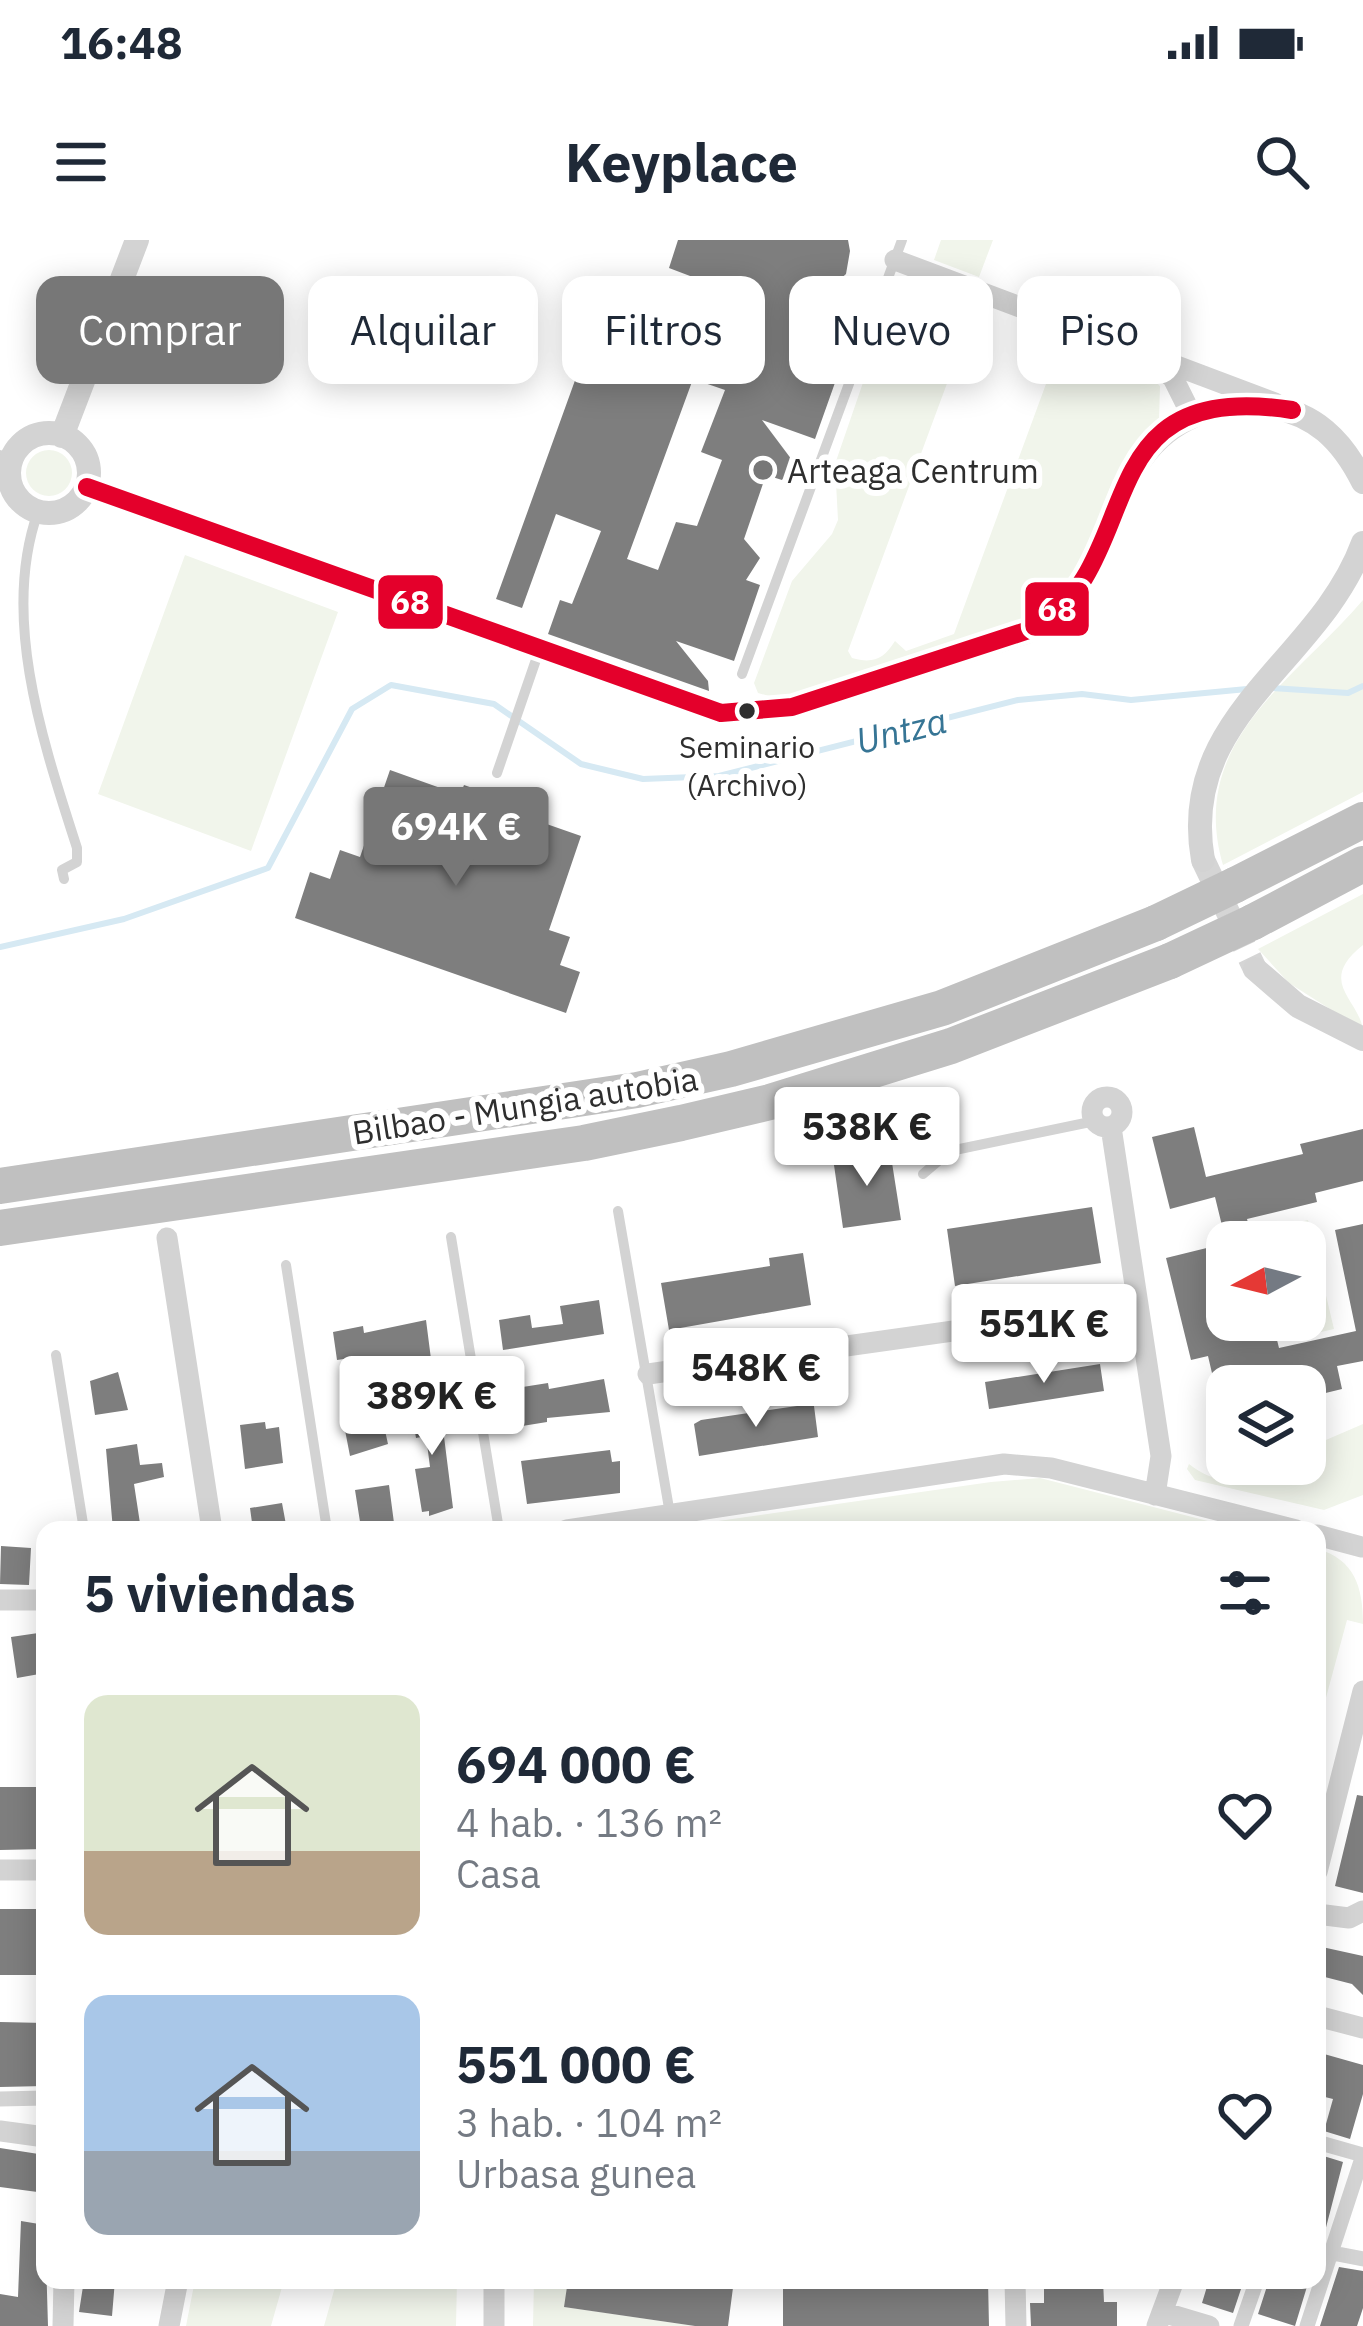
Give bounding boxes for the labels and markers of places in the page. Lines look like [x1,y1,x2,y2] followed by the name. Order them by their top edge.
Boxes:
[787,449,1039,492] place label: Arteaga Centrum
[750,457,776,483] marker: Arteaga Centrum
[736,700,758,722] marker: Seminario (Archivo)
[679,727,815,804] place label: Seminario (Archivo)
[358,787,554,889] pin: 694K €
[769,1087,965,1189] pin: 538K €
[946,1284,1142,1386] pin: 551K €
[658,1328,854,1430] pin: 548K €
[334,1356,530,1458] pin: 389K €

